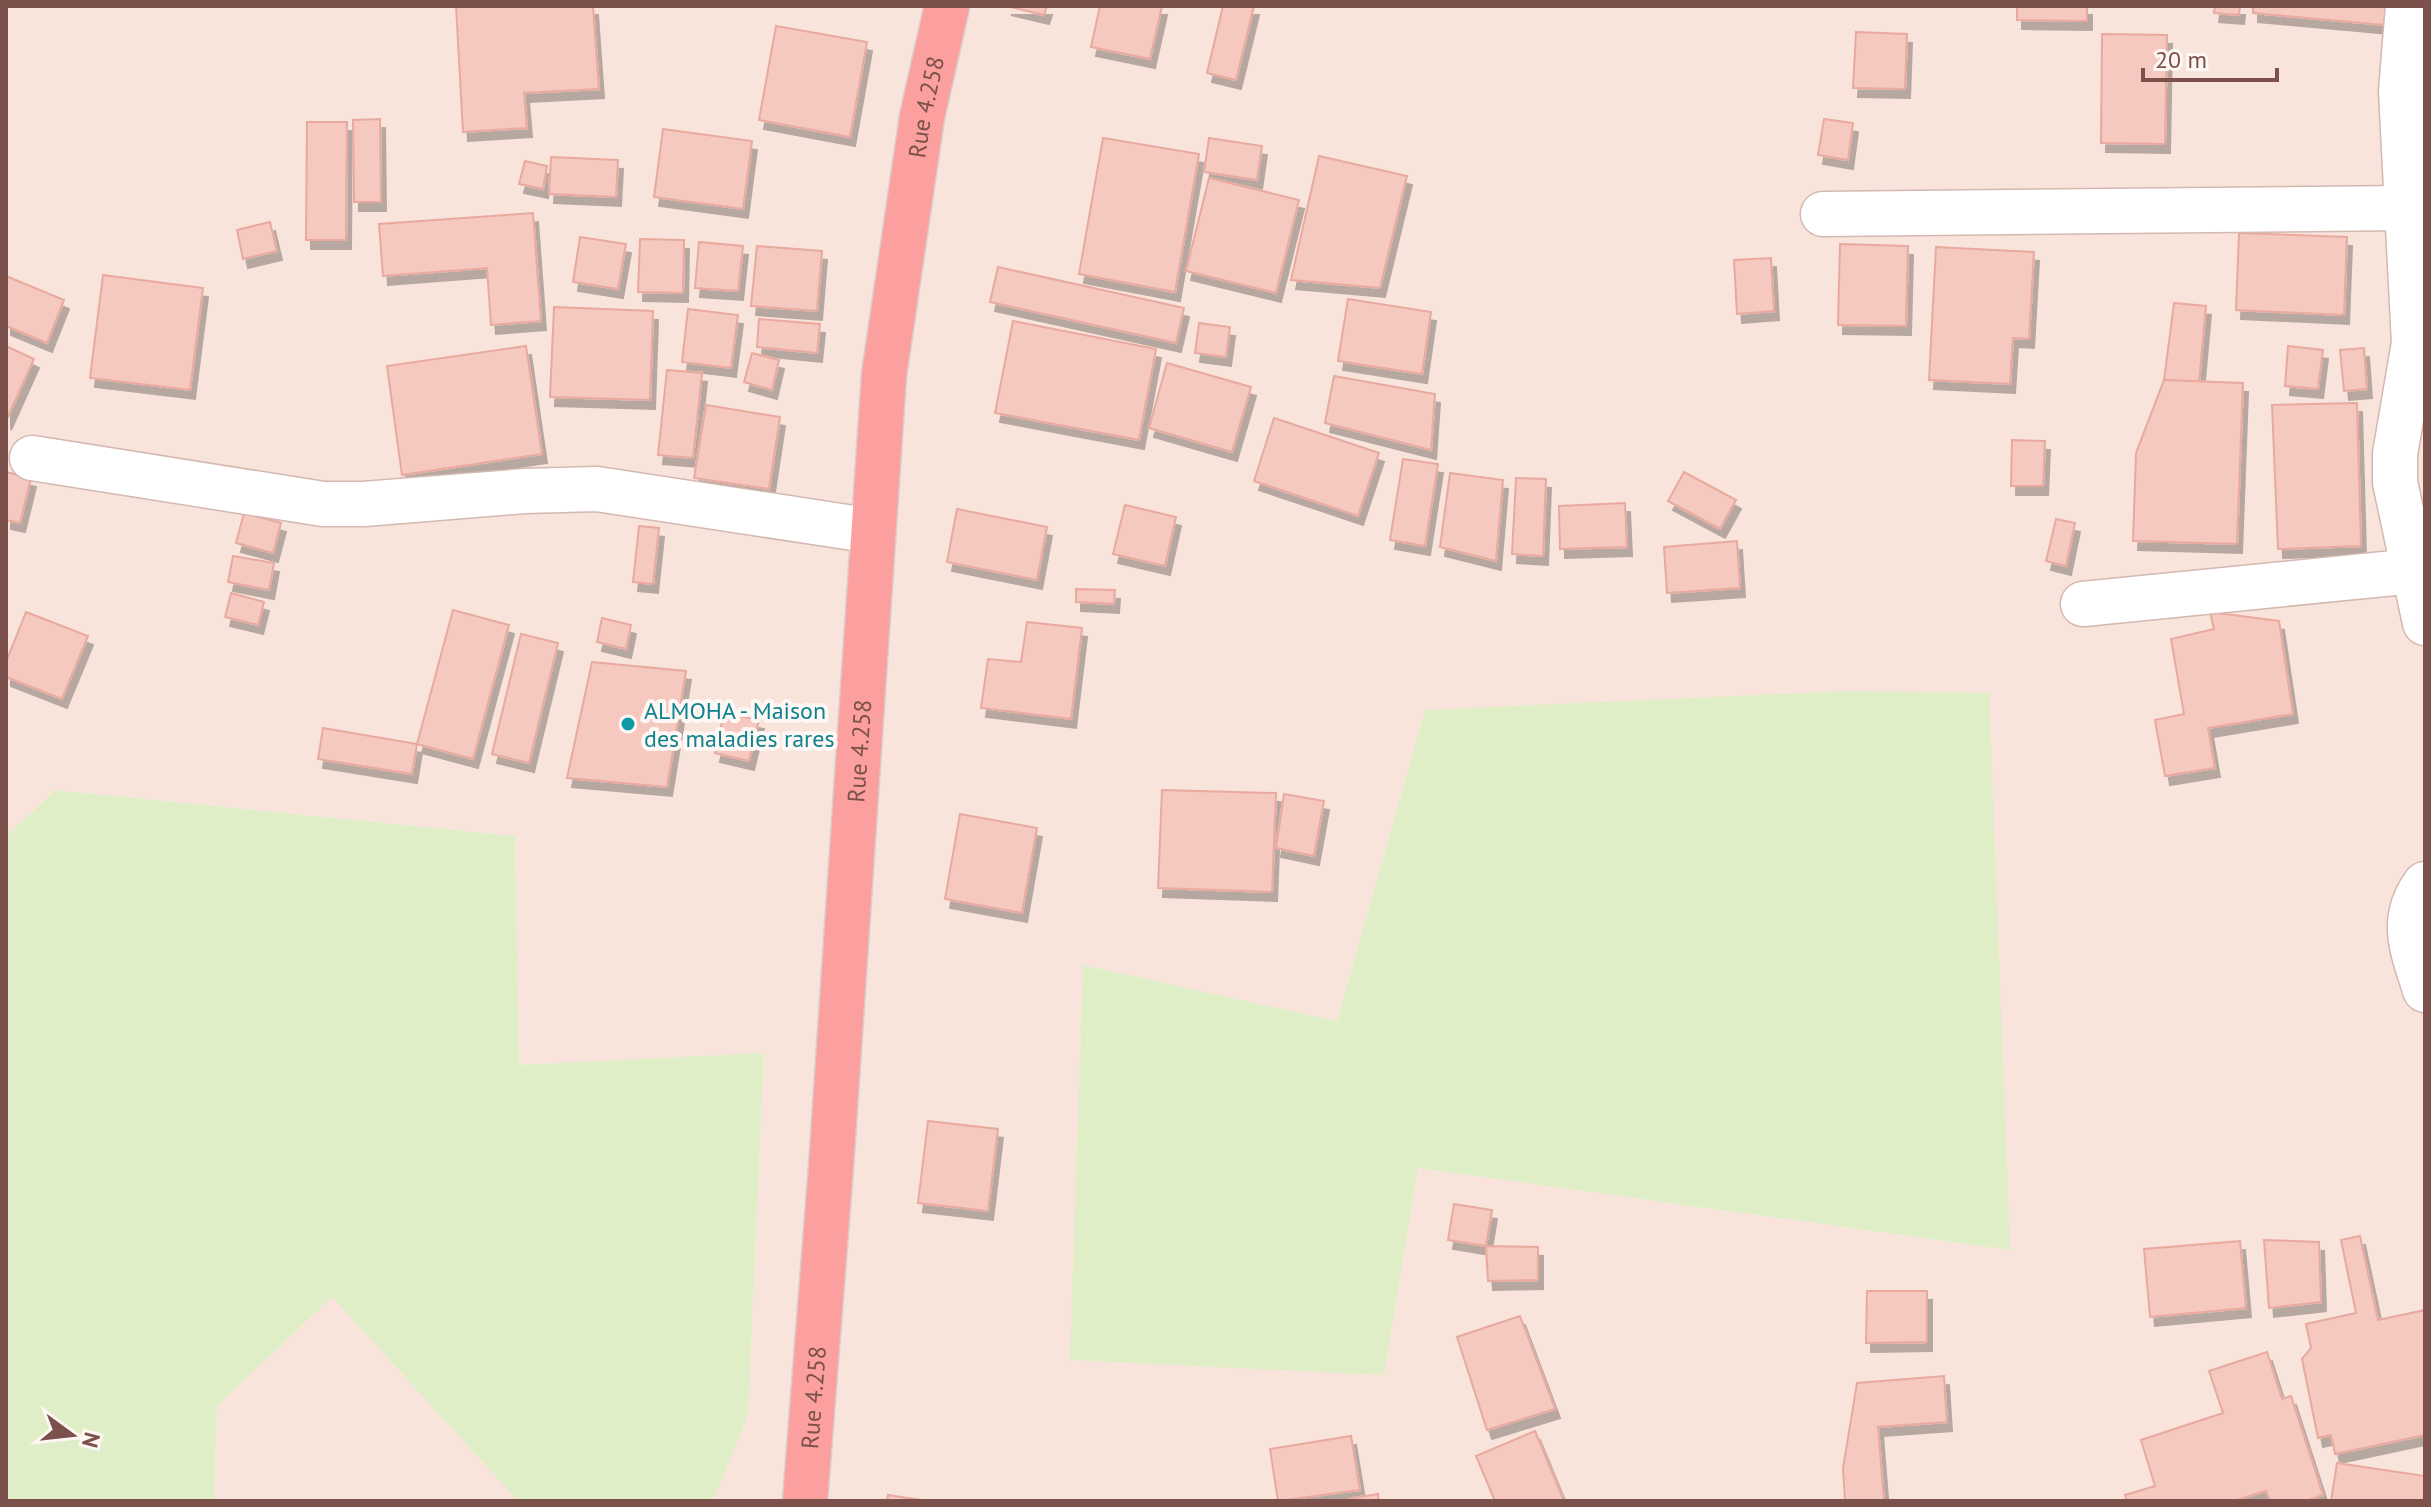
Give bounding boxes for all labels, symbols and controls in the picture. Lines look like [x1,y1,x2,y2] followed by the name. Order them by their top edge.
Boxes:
[2143,32,2277,82] scale bar
[2155,44,2207,75] text: 20 m
[901,53,951,160] street label: Rue 4.258
[644,695,835,754] place label: ALMOHA - Maison des maladies rares
[840,698,878,803] street label: Rue 4.258
[619,715,637,733] marker: ALMOHA - Maison des maladies rares
[794,1345,833,1450] street label: Rue 4.258
[32,1395,112,1475] north arrow
[76,1430,107,1451] text: N

